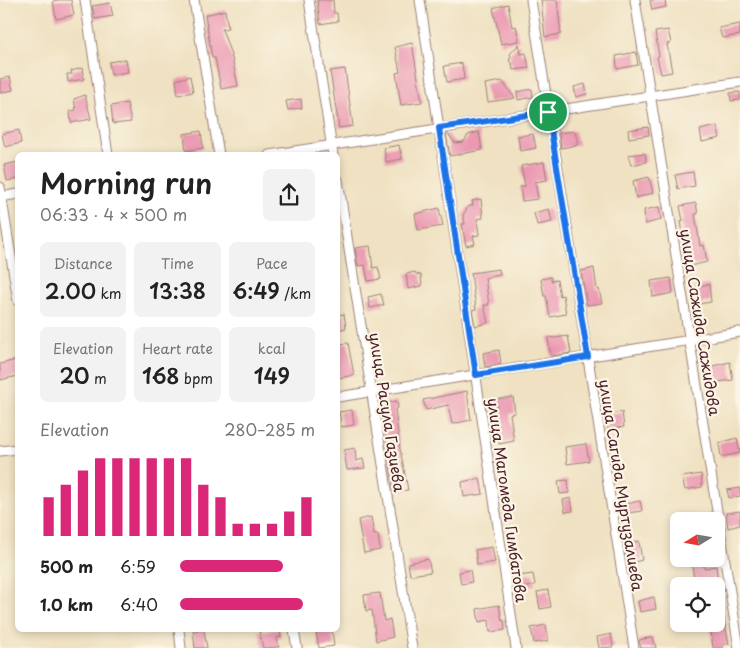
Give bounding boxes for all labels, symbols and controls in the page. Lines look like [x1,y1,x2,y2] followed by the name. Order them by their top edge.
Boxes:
[527,91,569,133] pin
[534,98,562,126] icon: arrive
[40,161,212,204] text: Morning run
[263,169,315,221] button: share
[40,202,187,226] text: 06:33 · 4 × 500 m
[675,227,727,418] street label: улица Сажида Сажидова
[54,253,113,274] text: Distance
[161,253,194,274] text: Time
[256,253,288,274] text: Pace
[45,274,96,306] text: 2.00
[149,274,206,306] text: 13:38
[233,274,280,306] text: 6:49
[96,283,122,304] text: km
[280,283,311,304] text: /km
[364,331,412,494] street label: улица Расула Газиева
[53,338,113,359] text: Elevation
[142,338,213,359] text: Heart rate
[258,338,286,359] text: kcal
[59,359,90,391] text: 20
[142,359,180,391] text: 168
[254,359,290,391] text: 149
[90,368,107,389] text: m
[180,368,213,389] text: bpm
[594,378,650,593] street label: улица Сагида Муртузалиева
[482,396,534,604] street label: улица Магомеда Гимбатова
[40,417,109,441] text: Elevation
[224,417,315,441] text: 280–285 m
[670,512,725,568] north arrow
[670,512,725,632] map controls
[40,554,93,578] text: 500 m
[120,554,156,578] text: 6:59
[670,577,725,632] button: locate
[40,592,93,616] text: 1.0 km
[120,592,158,616] text: 6:40

